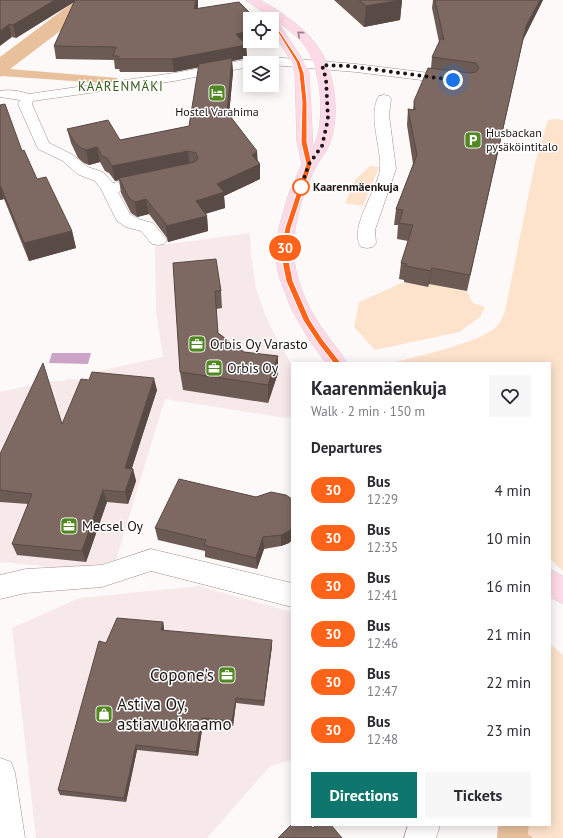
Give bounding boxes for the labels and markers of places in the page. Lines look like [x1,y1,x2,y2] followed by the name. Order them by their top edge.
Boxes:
[207,83,227,103] hotel icon: Hostel Varahima
[175,104,259,119] place label: Hostel Varahima
[486,125,558,154] place label: Husbackan pysäköintitalo
[463,130,483,150] parking icon: Husbackan pysäköintitalo
[292,178,310,196] marker: Kaarenmäenkuja
[313,179,399,194] place label: Kaarenmäenkuja
[187,334,207,354] office icon: Orbis Oy Varasto
[210,335,308,353] place label: Orbis Oy Varasto
[204,358,224,378] office icon: Orbis Oy
[227,359,279,377] place label: Orbis Oy
[59,516,79,536] office icon: Mecsel Oy
[82,517,144,535] place label: Mecsel Oy
[150,664,214,686] place label: Copone's
[217,665,237,685] office icon: Copone's
[117,693,232,735] place label: Astiva Oy, astiavuokraamo
[94,704,114,724] shop icon: Astiva Oy, astiavuokraamo

